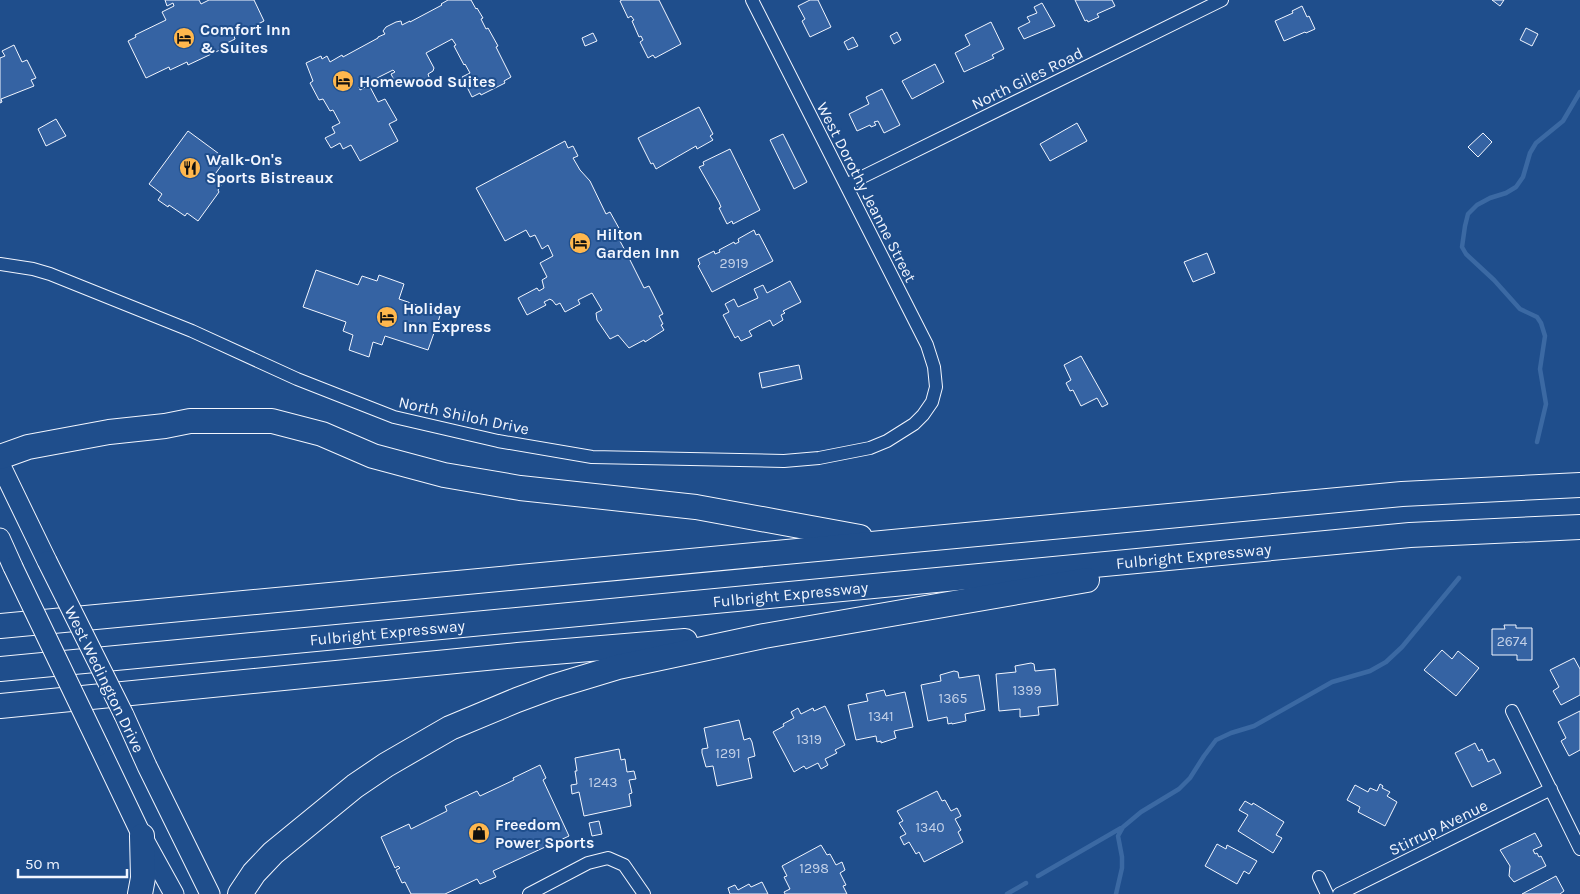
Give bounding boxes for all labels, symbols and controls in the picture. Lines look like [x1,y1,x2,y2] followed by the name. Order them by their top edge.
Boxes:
[200,20,291,57] place label: Comfort Inn & Suites
[172,26,196,50] hotel icon: Comfort Inn & Suites
[968,43,1086,114] street label: North Giles Road
[331,69,355,93] hotel icon: Homewood Suites
[359,72,496,91] place label: Homewood Suites
[813,99,920,286] street label: West Dorothy Jeanne Street
[206,150,334,187] place label: Walk-On's Sports Bistreaux
[178,156,202,180] restaurant icon: Walk-On's Sports Bistreaux
[596,225,680,262] place label: Hilton Garden Inn
[568,231,592,255] hotel icon: Hilton Garden Inn
[720,255,748,272] house number: 2919
[403,299,492,336] place label: Holiday Inn Express
[375,305,399,329] hotel icon: Holiday Inn Express
[397,392,531,439] street label: North Shiloh Drive
[1115,539,1273,573] street label: Fulbright Expressway
[712,577,870,611] street label: Fulbright Expressway
[61,603,148,756] street label: West Wedington Drive
[309,616,466,650] street label: Fulbright Expressway
[1497,633,1527,650] house number: 2674
[1012,682,1042,699] house number: 1399
[939,690,968,707] house number: 1365
[868,708,894,725] house number: 1341
[796,731,822,748] house number: 1319
[715,745,741,762] house number: 1291
[589,774,617,791] house number: 1243
[1386,795,1491,860] street label: Stirrup Avenue
[495,815,594,852] place label: Freedom Power Sports
[915,819,945,836] house number: 1340
[467,821,491,845] shop icon: Freedom Power Sports
[18,846,126,878] scale bar
[25,855,60,873] text: 50 m
[799,860,829,877] house number: 1298

